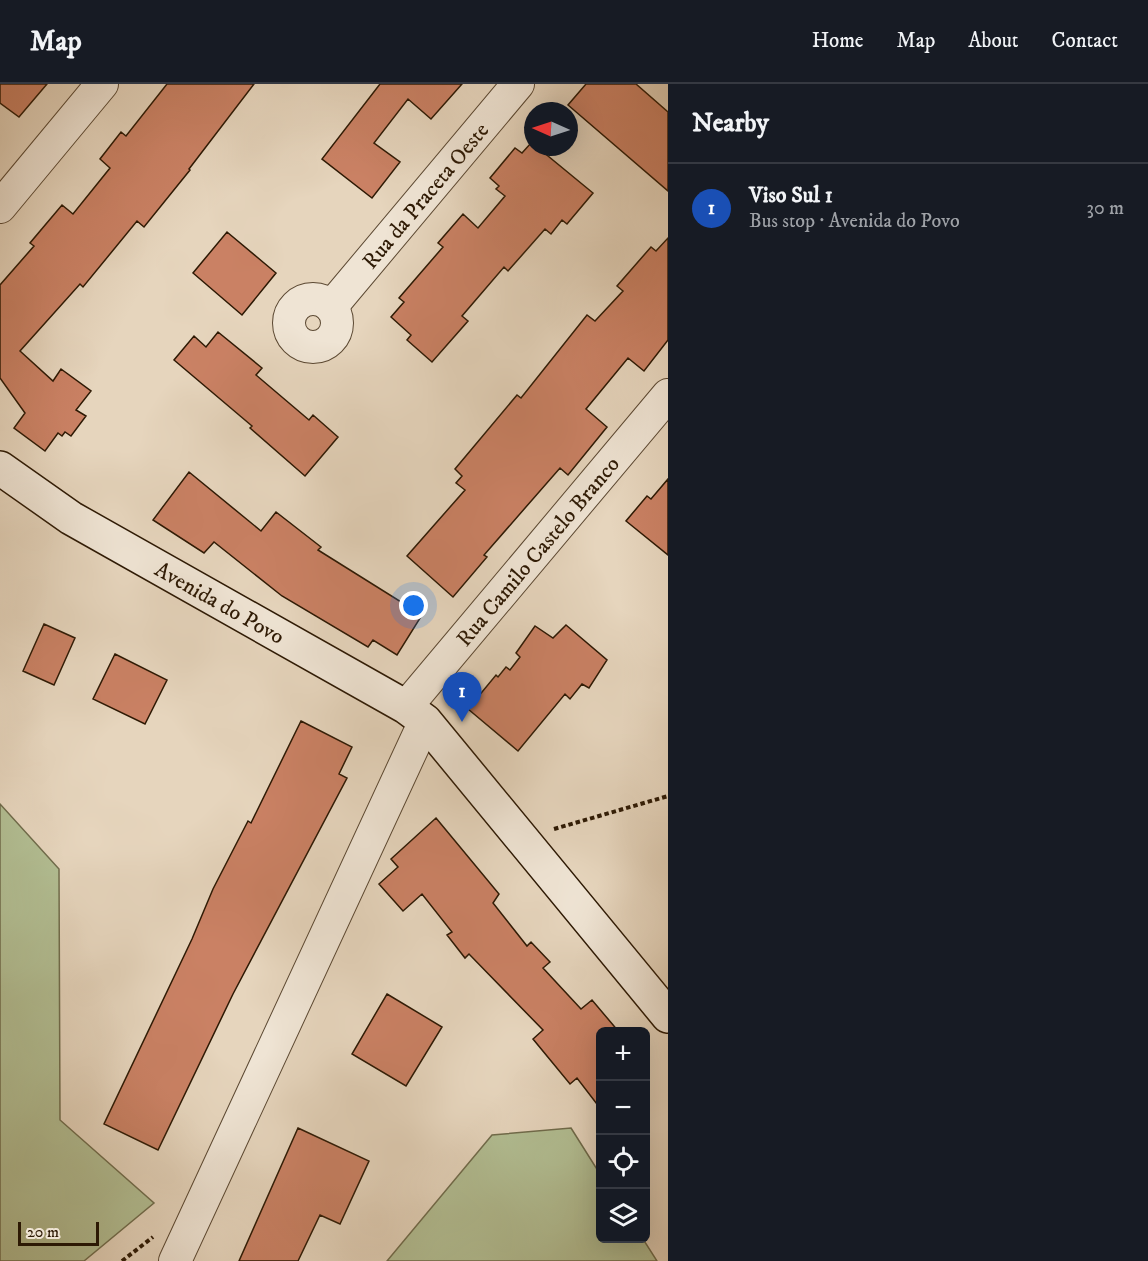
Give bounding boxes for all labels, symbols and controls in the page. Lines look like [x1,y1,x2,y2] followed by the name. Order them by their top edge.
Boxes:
[30,24,82,59] text: Map
[812,28,864,54] text: Home
[897,28,935,54] text: Map
[968,28,1019,54] text: About
[1052,28,1118,54] text: Contact
[524,102,578,156] north arrow
[692,107,769,140] text: Nearby
[357,117,495,275] street label: Rua da Praceta Oeste
[749,182,833,209] text: Viso Sul 1
[708,196,715,221] text: 1
[1086,196,1124,221] text: 30 m
[749,209,960,234] text: Bus stop · Avenida do Povo
[451,451,626,652] street label: Rua Camilo Castelo Branco
[150,556,289,651] street label: Avenida do Povo
[399,591,428,620] your location
[442,672,482,722] pin: 1
[596,1027,650,1243] map controls
[596,1027,650,1081] button: +
[596,1081,650,1135] button: −
[596,1135,650,1189] button: locate
[596,1189,650,1243] button: layers
[18,1219,99,1246] scale bar
[27,1222,59,1242] text: 20 m

